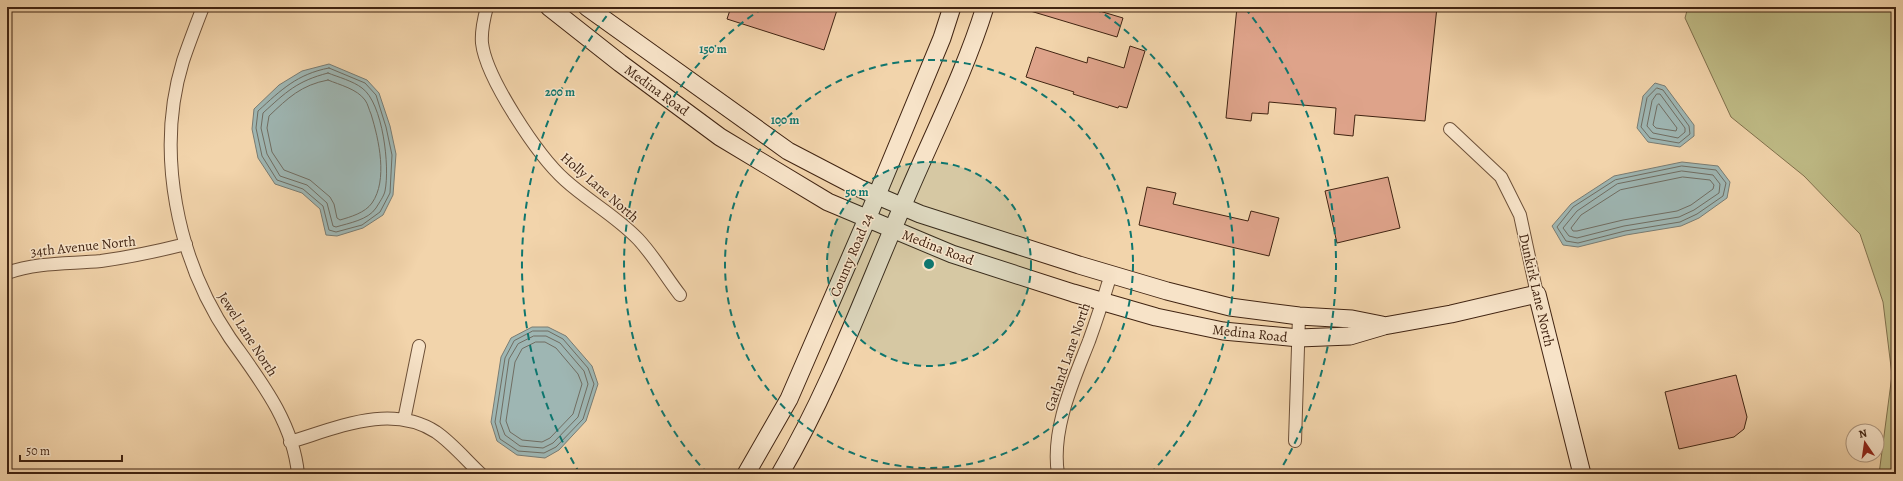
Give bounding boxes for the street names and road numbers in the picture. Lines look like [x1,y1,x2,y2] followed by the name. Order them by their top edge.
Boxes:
[621,61,693,121] street label: Medina Road
[557,148,643,227] street label: Holly Lane North
[825,210,878,300] street label: County Road 24
[899,225,977,270] street label: Medina Road
[29,231,137,261] street label: 34th Avenue North
[1514,232,1559,349] street label: Dunkirk Lane North
[213,288,282,381] street label: Jewel Lane North
[1040,300,1095,414] street label: Garland Lane North
[1211,320,1289,347] street label: Medina Road

